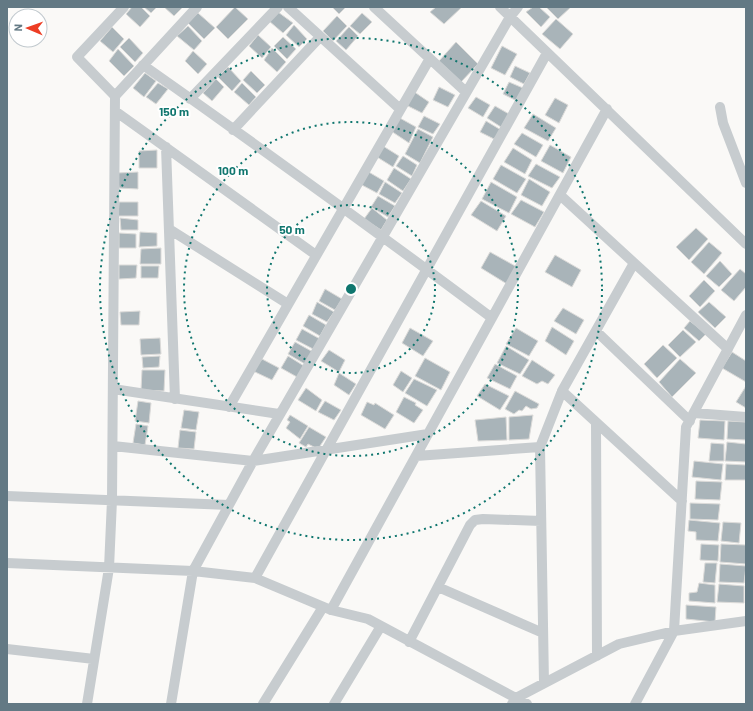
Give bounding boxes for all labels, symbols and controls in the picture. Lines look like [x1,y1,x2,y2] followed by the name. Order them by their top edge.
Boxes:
[8,8,48,48] north arrow
[11,24,24,32] text: N
[159,104,189,118] text: 150 m
[218,163,248,177] text: 100 m
[279,222,305,236] text: 50 m
[344,282,358,296] centre of rings

